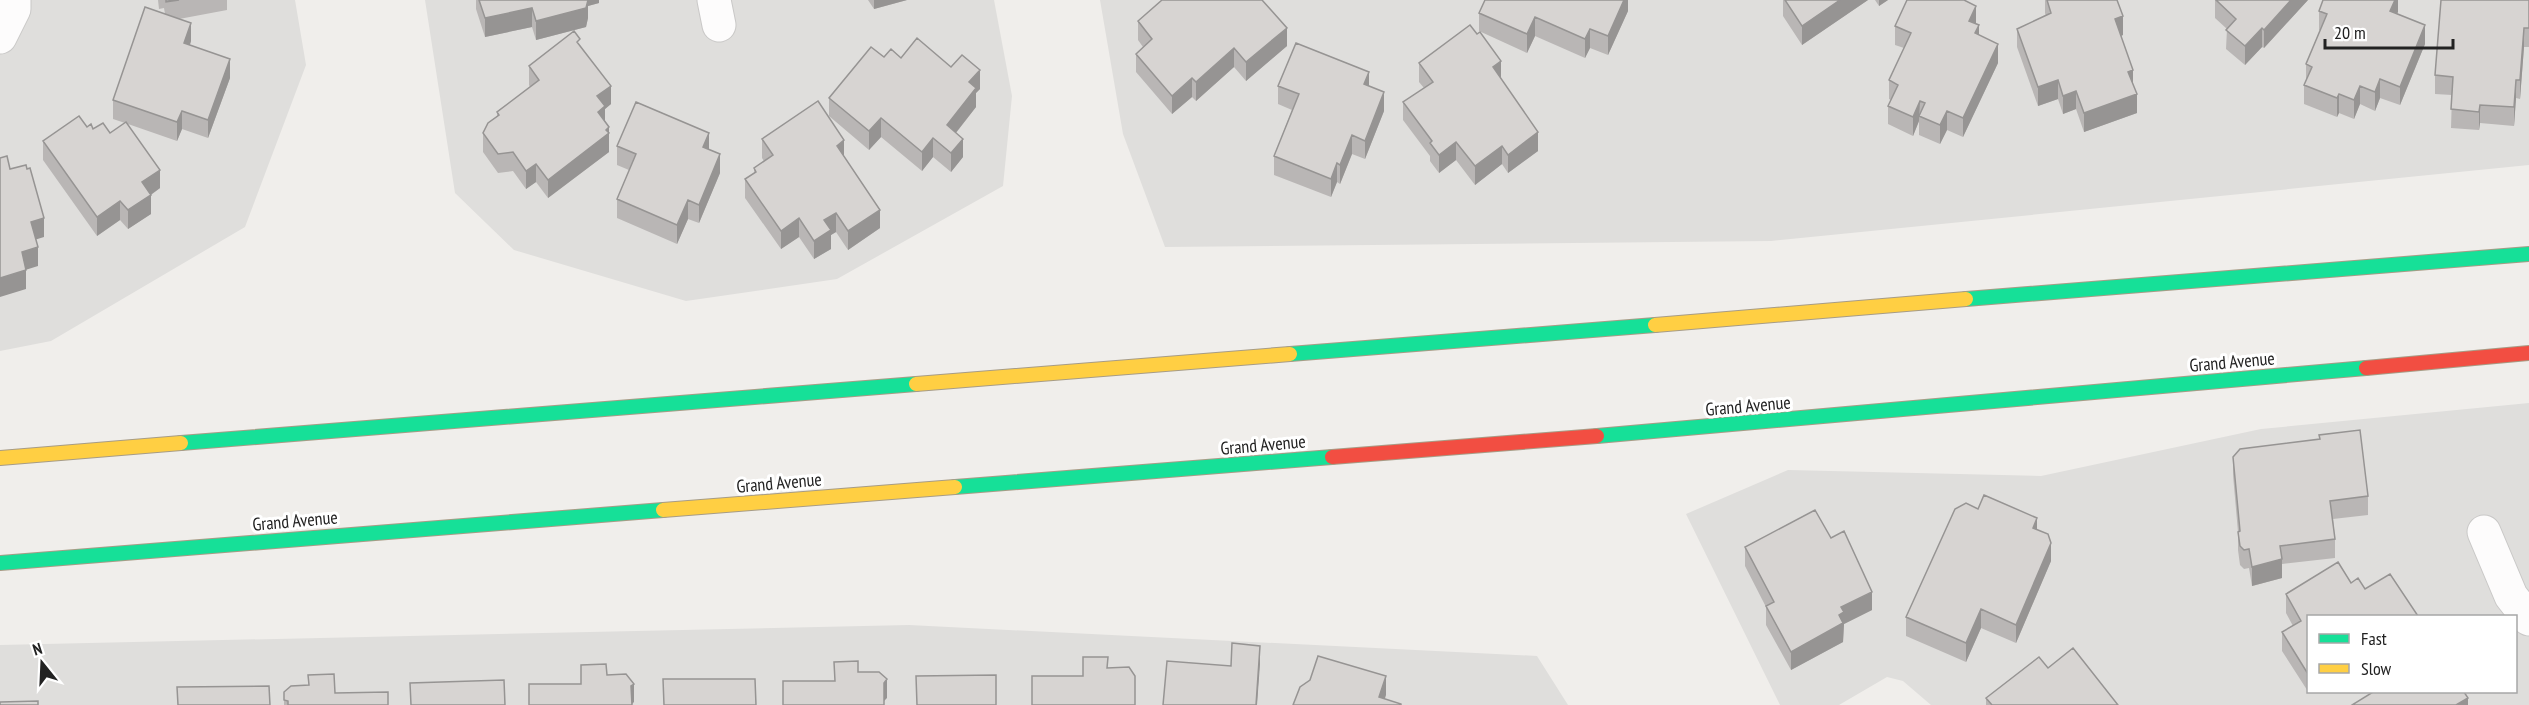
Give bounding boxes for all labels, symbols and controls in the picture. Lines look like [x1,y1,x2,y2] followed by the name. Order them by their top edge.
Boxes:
[2325,12,2452,50] scale bar
[2334,21,2366,44] text: 20 m
[2188,346,2276,377] street label: Grand Avenue
[1704,390,1792,421] street label: Grand Avenue
[1219,429,1307,460] street label: Grand Avenue
[735,467,823,498] street label: Grand Avenue
[251,505,339,536] street label: Grand Avenue
[2307,615,2517,693] legend
[2361,627,2387,650] text: Fast
[12,633,72,693] north arrow
[30,638,45,660] text: N
[2361,657,2392,680] text: Slow

